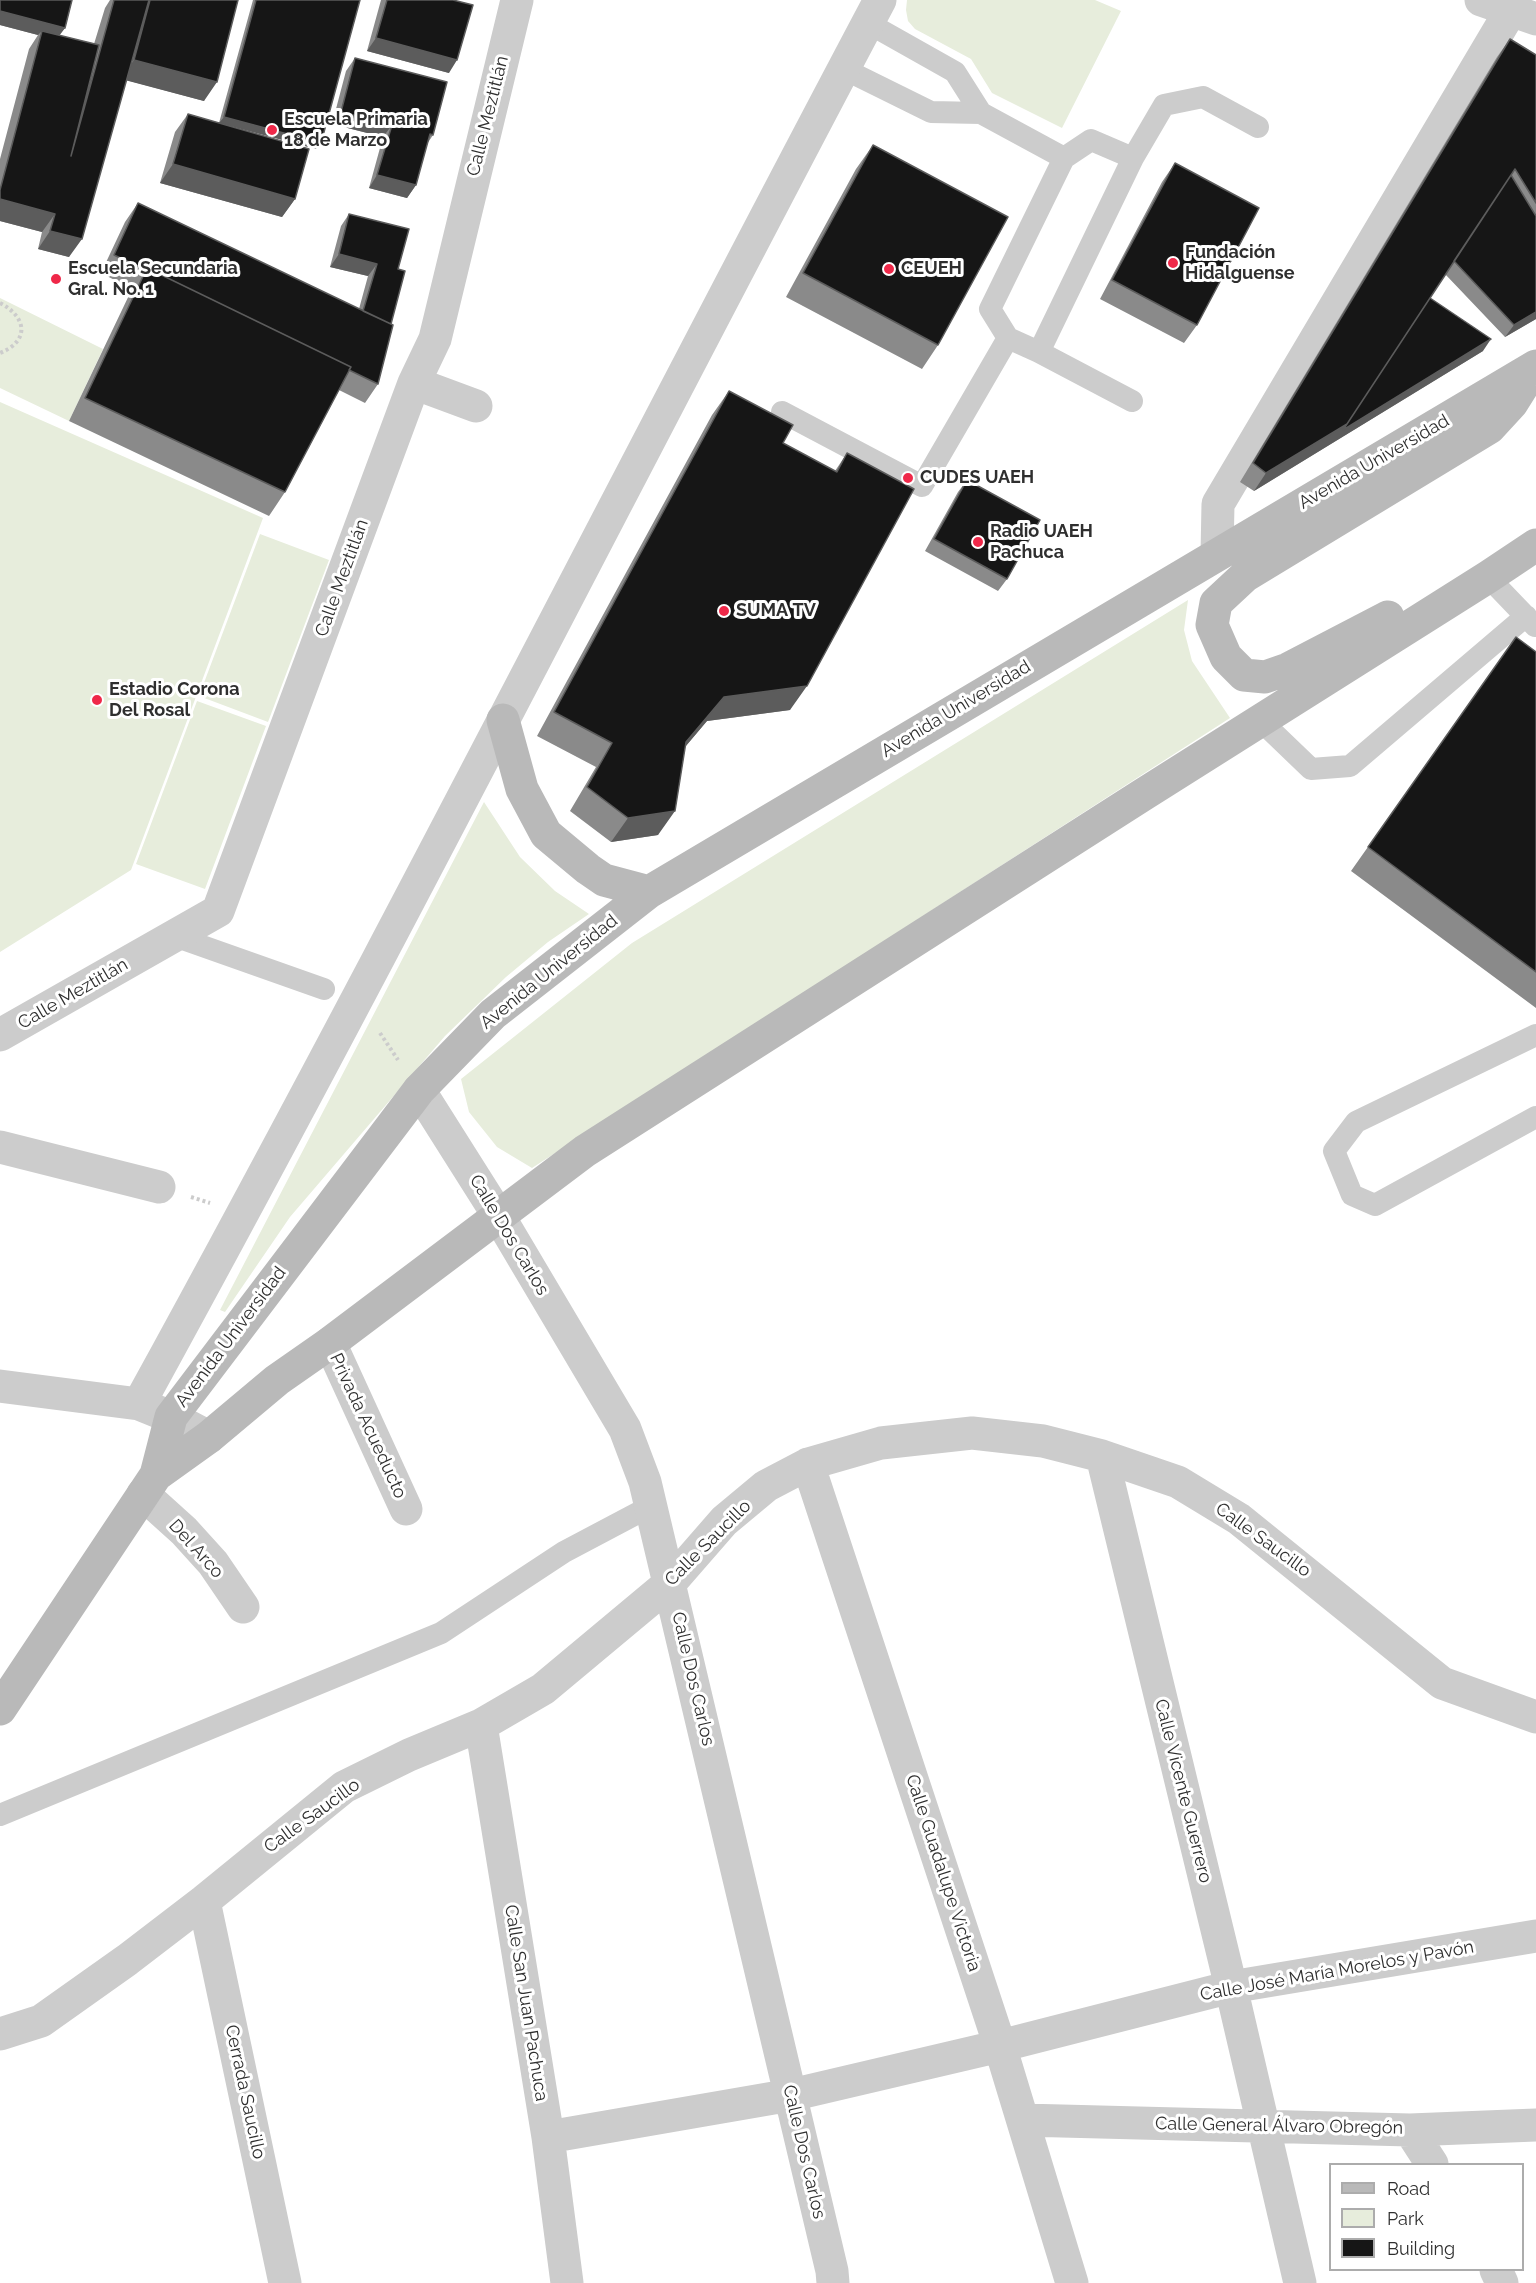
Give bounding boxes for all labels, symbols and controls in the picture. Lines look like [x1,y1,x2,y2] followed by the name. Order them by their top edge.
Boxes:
[463,54,513,178] street label: Calle Meztitlán
[284,109,428,152] place label: Escuela Primaria 18 de Marzo
[265,123,279,137] marker: Escuela Primaria 18 de Marzo
[1185,242,1295,284] place label: Fundación Hidalguense
[1166,256,1180,270] marker: Fundación Hidalguense
[68,258,238,300] place label: Escuela Secundaria Gral. No. 1
[901,258,962,280] place label: CEUEH
[882,262,896,276] marker: CEUEH
[49,272,63,286] marker: Escuela Secundaria Gral. No. 1
[1295,410,1453,514] street label: Avenida Universidad
[920,467,1034,489] place label: CUDES UAEH
[901,471,915,485] marker: CUDES UAEH
[311,516,373,640] street label: Calle Meztitlán
[990,521,1093,564] place label: Radio UAEH Pachuca
[971,535,985,549] marker: Radio UAEH Pachuca
[736,600,816,622] place label: SUMA TV
[717,604,731,618] marker: SUMA TV
[877,656,1035,762] street label: Avenida Universidad
[109,679,239,722] place label: Estadio Corona Del Rosal
[90,693,104,707] marker: Estadio Corona Del Rosal
[476,910,622,1034] street label: Avenida Universidad
[14,954,132,1034] street label: Calle Meztitlán
[465,1171,553,1299] street label: Calle Dos Carlos
[171,1262,291,1412] street label: Avenida Universidad
[325,1350,411,1502] street label: Privada Acueducto
[660,1495,756,1591] street label: Calle Saucillo
[1211,1498,1315,1582] street label: Calle Saucillo
[164,1515,228,1583] street label: Del Arco
[667,1610,719,1748] street label: Calle Dos Carlos
[1150,1697,1216,1885] street label: Calle Vicente Guerrero
[901,1772,985,1974] street label: Calle Guadalupe Victoria
[260,1774,364,1858] street label: Calle Saucillo
[500,1903,552,2103] street label: Calle San Juan Pachuca
[1198,1936,1476,2006] street label: Calle José María Morelos y Pavón
[220,2023,270,2161] street label: Cerrada Saucillo
[778,2083,830,2221] street label: Calle Dos Carlos
[1155,2113,1403,2139] street label: Calle General Álvaro Obregón
[1329,2163,1524,2271] legend
[1387,2178,1430,2199] text: Road
[1387,2208,1424,2229] text: Park
[1387,2238,1455,2259] text: Building

